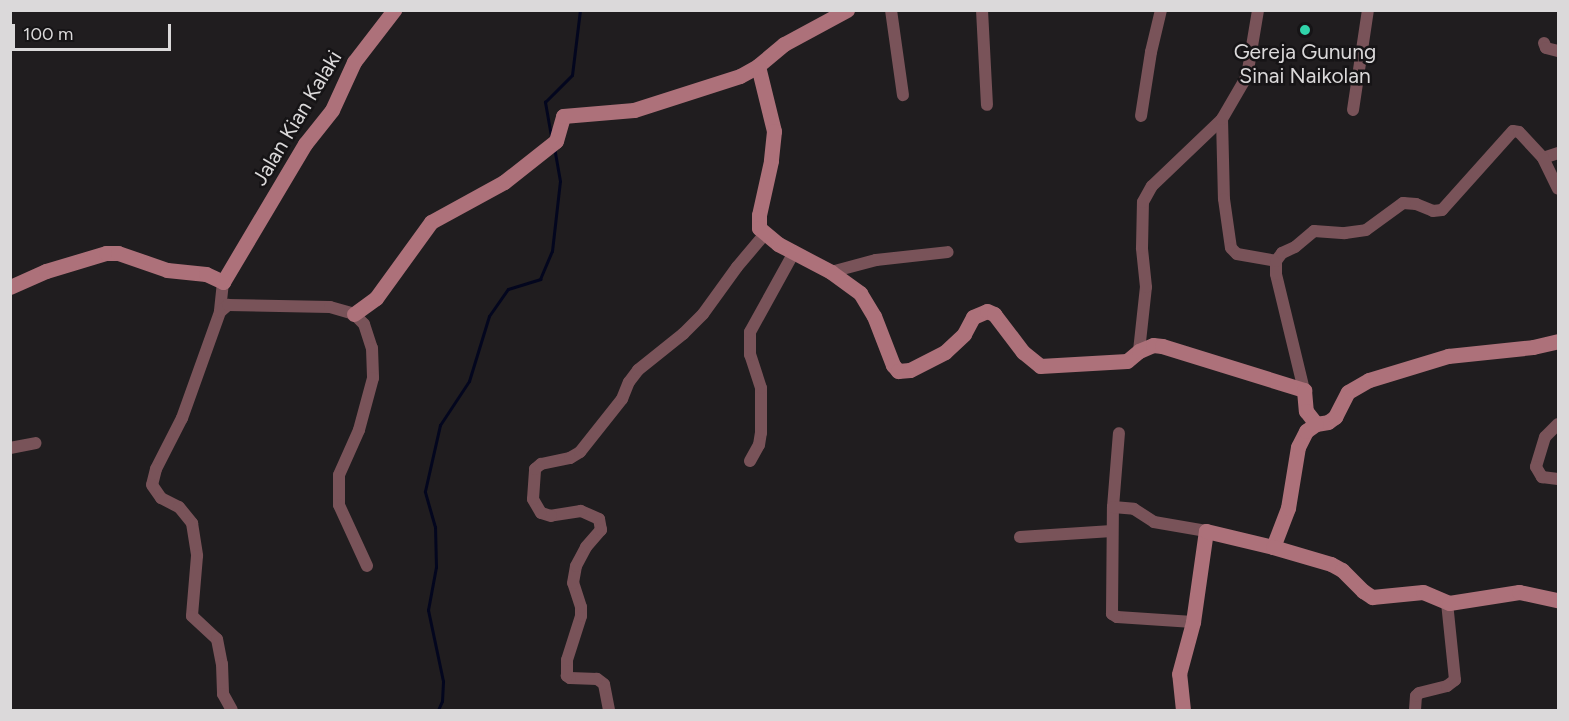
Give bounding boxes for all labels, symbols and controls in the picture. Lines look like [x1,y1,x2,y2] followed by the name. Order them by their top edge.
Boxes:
[15,12,174,50] scale bar
[23,23,73,45] text: 100 m
[1298,23,1312,37] marker: Gereja Gunung Sinai Naikolan
[1234,39,1376,89] place label: Gereja Gunung Sinai Naikolan
[247,46,347,190] street label: Jalan Kian Kalaki

